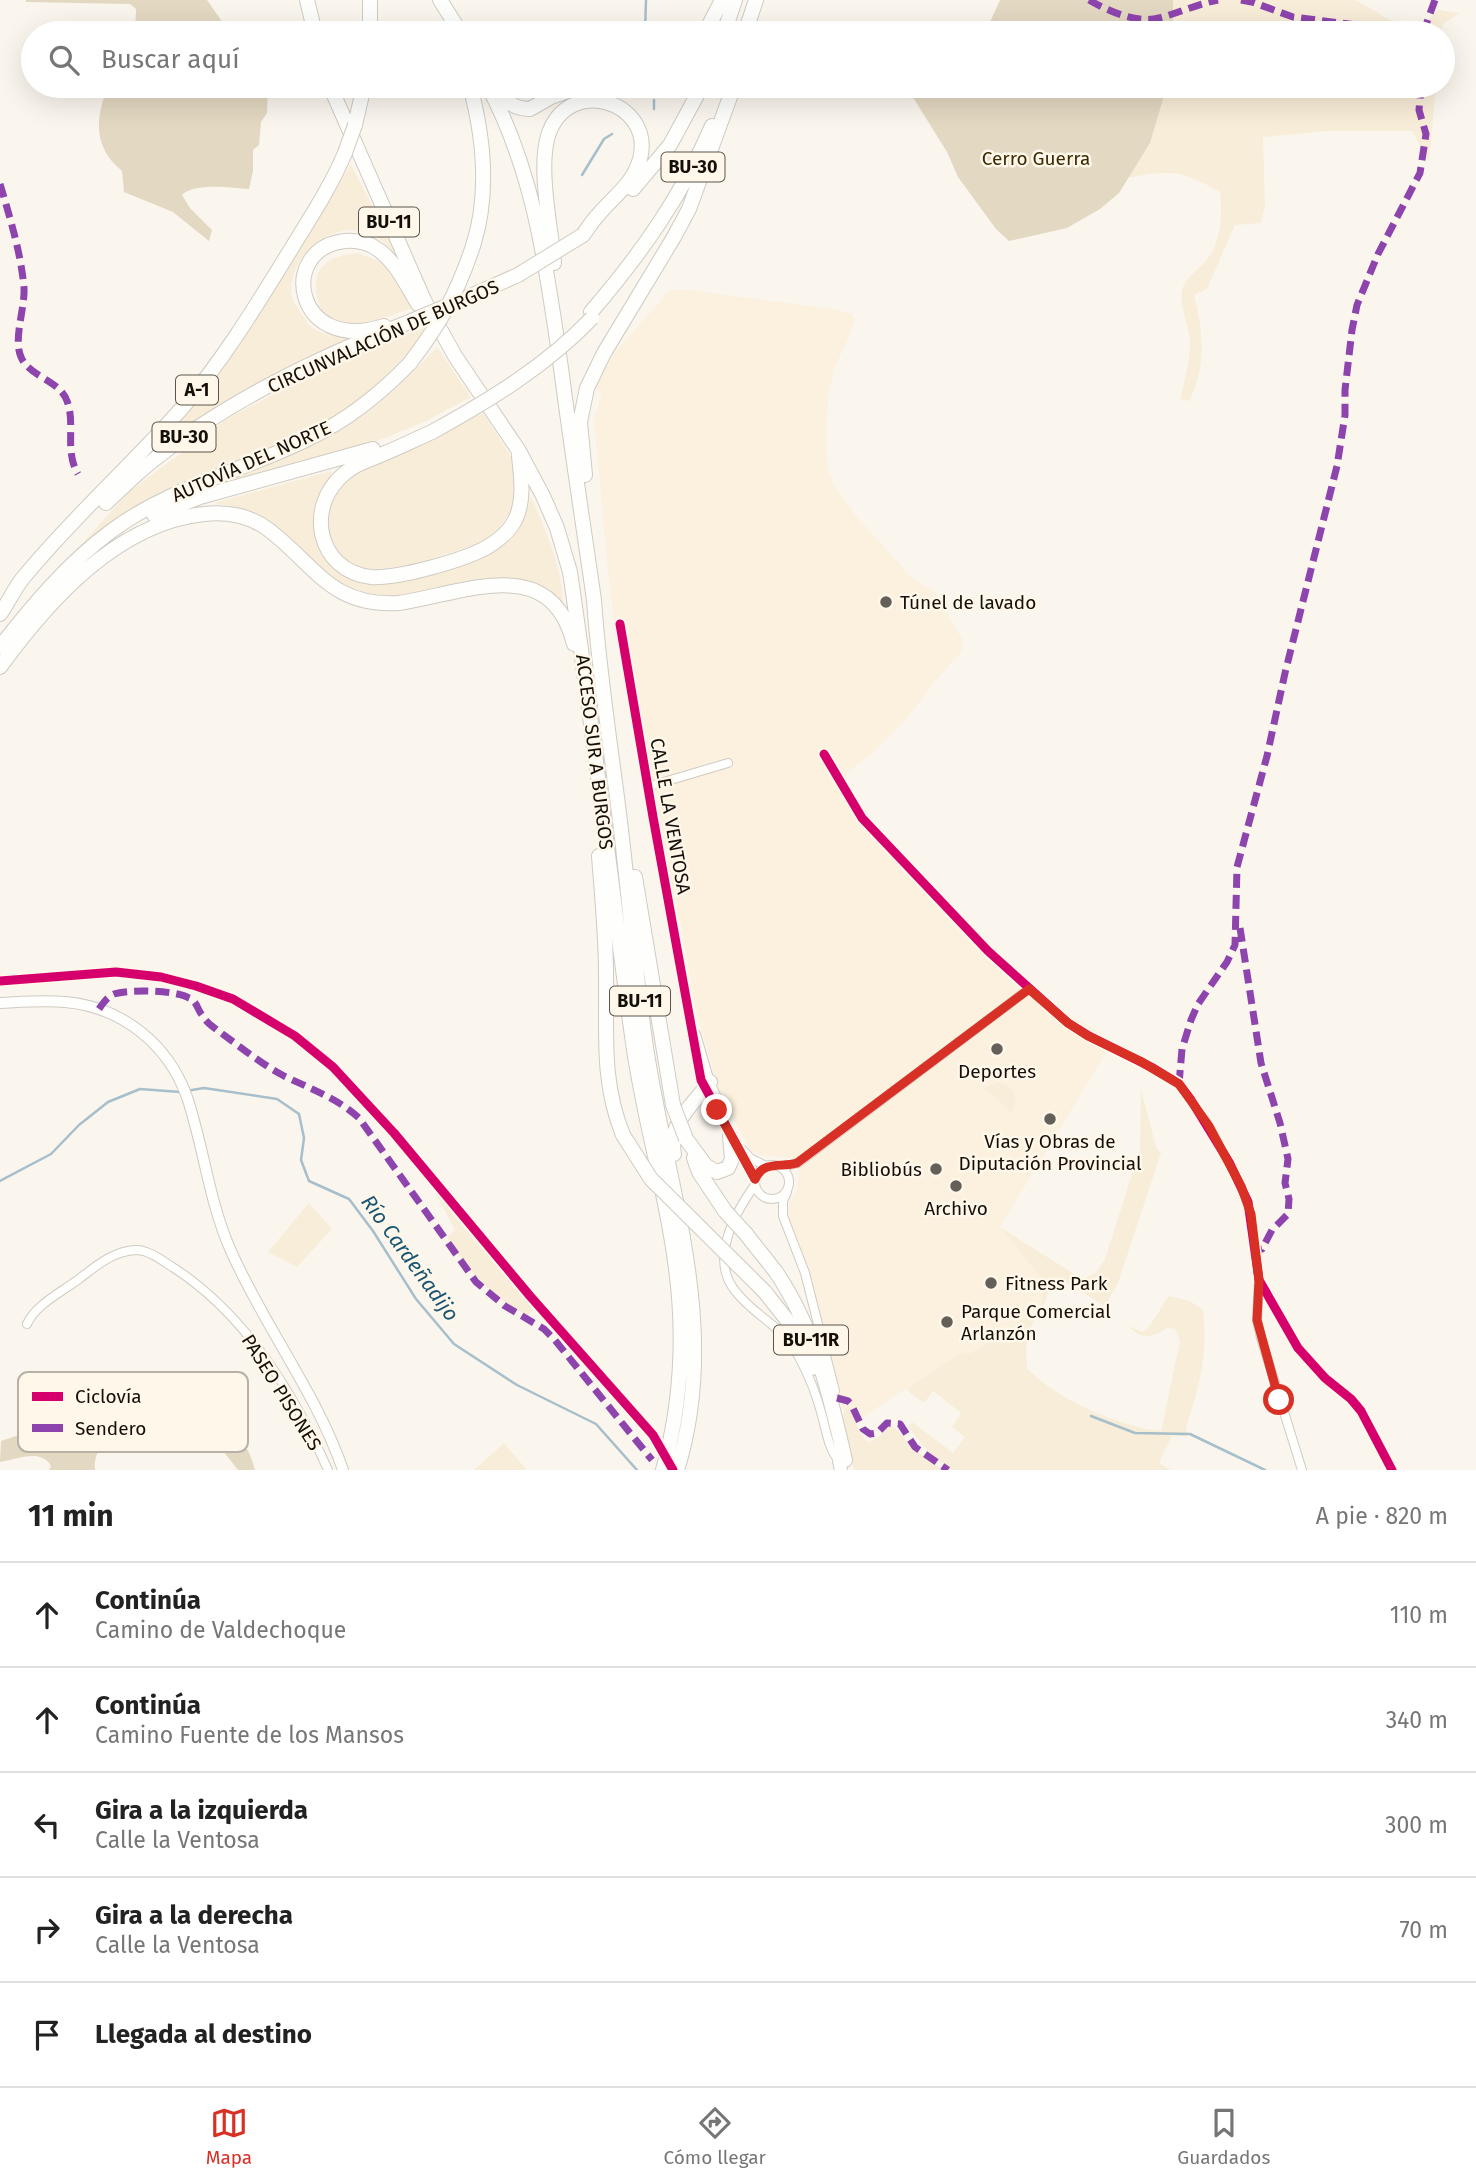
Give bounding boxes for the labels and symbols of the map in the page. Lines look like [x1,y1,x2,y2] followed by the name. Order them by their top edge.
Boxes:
[982,147,1090,170] park label: Cerro Guerra
[662,152,724,182] road number: BU-30
[359,208,419,236] road number: BU-11
[264,275,502,398] street label: CIRCUNVALACIÓN DE BURGOS
[176,376,218,404] road number: A-1
[168,416,334,507] street label: AUTOVÍA DEL NORTE
[152,422,216,452] road number: BU-30
[900,591,1036,614] place label: Túnel de lavado
[878,594,894,610] marker: Túnel de lavado
[571,653,618,851] street label: ACCESO SUR A BURGOS
[645,736,696,896] street label: CALLE LA VENTOSA
[610,986,670,1016] road number: BU-11
[989,1041,1005,1057] marker: Deportes
[958,1060,1036,1083] place label: Deportes
[701,1094,732,1125] route end
[1042,1111,1058,1127] marker: Vías y Obras de Diputación Provincial
[958,1130,1142,1175] place label: Vías y Obras de Diputación Provincial
[841,1158,922,1181] place label: Bibliobús
[928,1161,944,1177] marker: Bibliobús
[948,1178,964,1194] marker: Archivo
[355,1190,465,1326] water label: Río Cardeñadijo
[924,1197,988,1220] place label: Archivo
[1005,1272,1108,1295] place label: Fitness Park
[983,1275,999,1291] marker: Fitness Park
[961,1300,1111,1345] place label: Parque Comercial Arlanzón
[939,1314,955,1330] marker: Parque Comercial Arlanzón
[774,1325,848,1354] road number: BU-11R
[237,1330,326,1455] street label: PASEO PISONES
[18,1372,248,1452] legend
[1263,1384,1294,1415] route start
[75,1385,142,1408] text: Ciclovía
[75,1417,146,1440] text: Sendero

